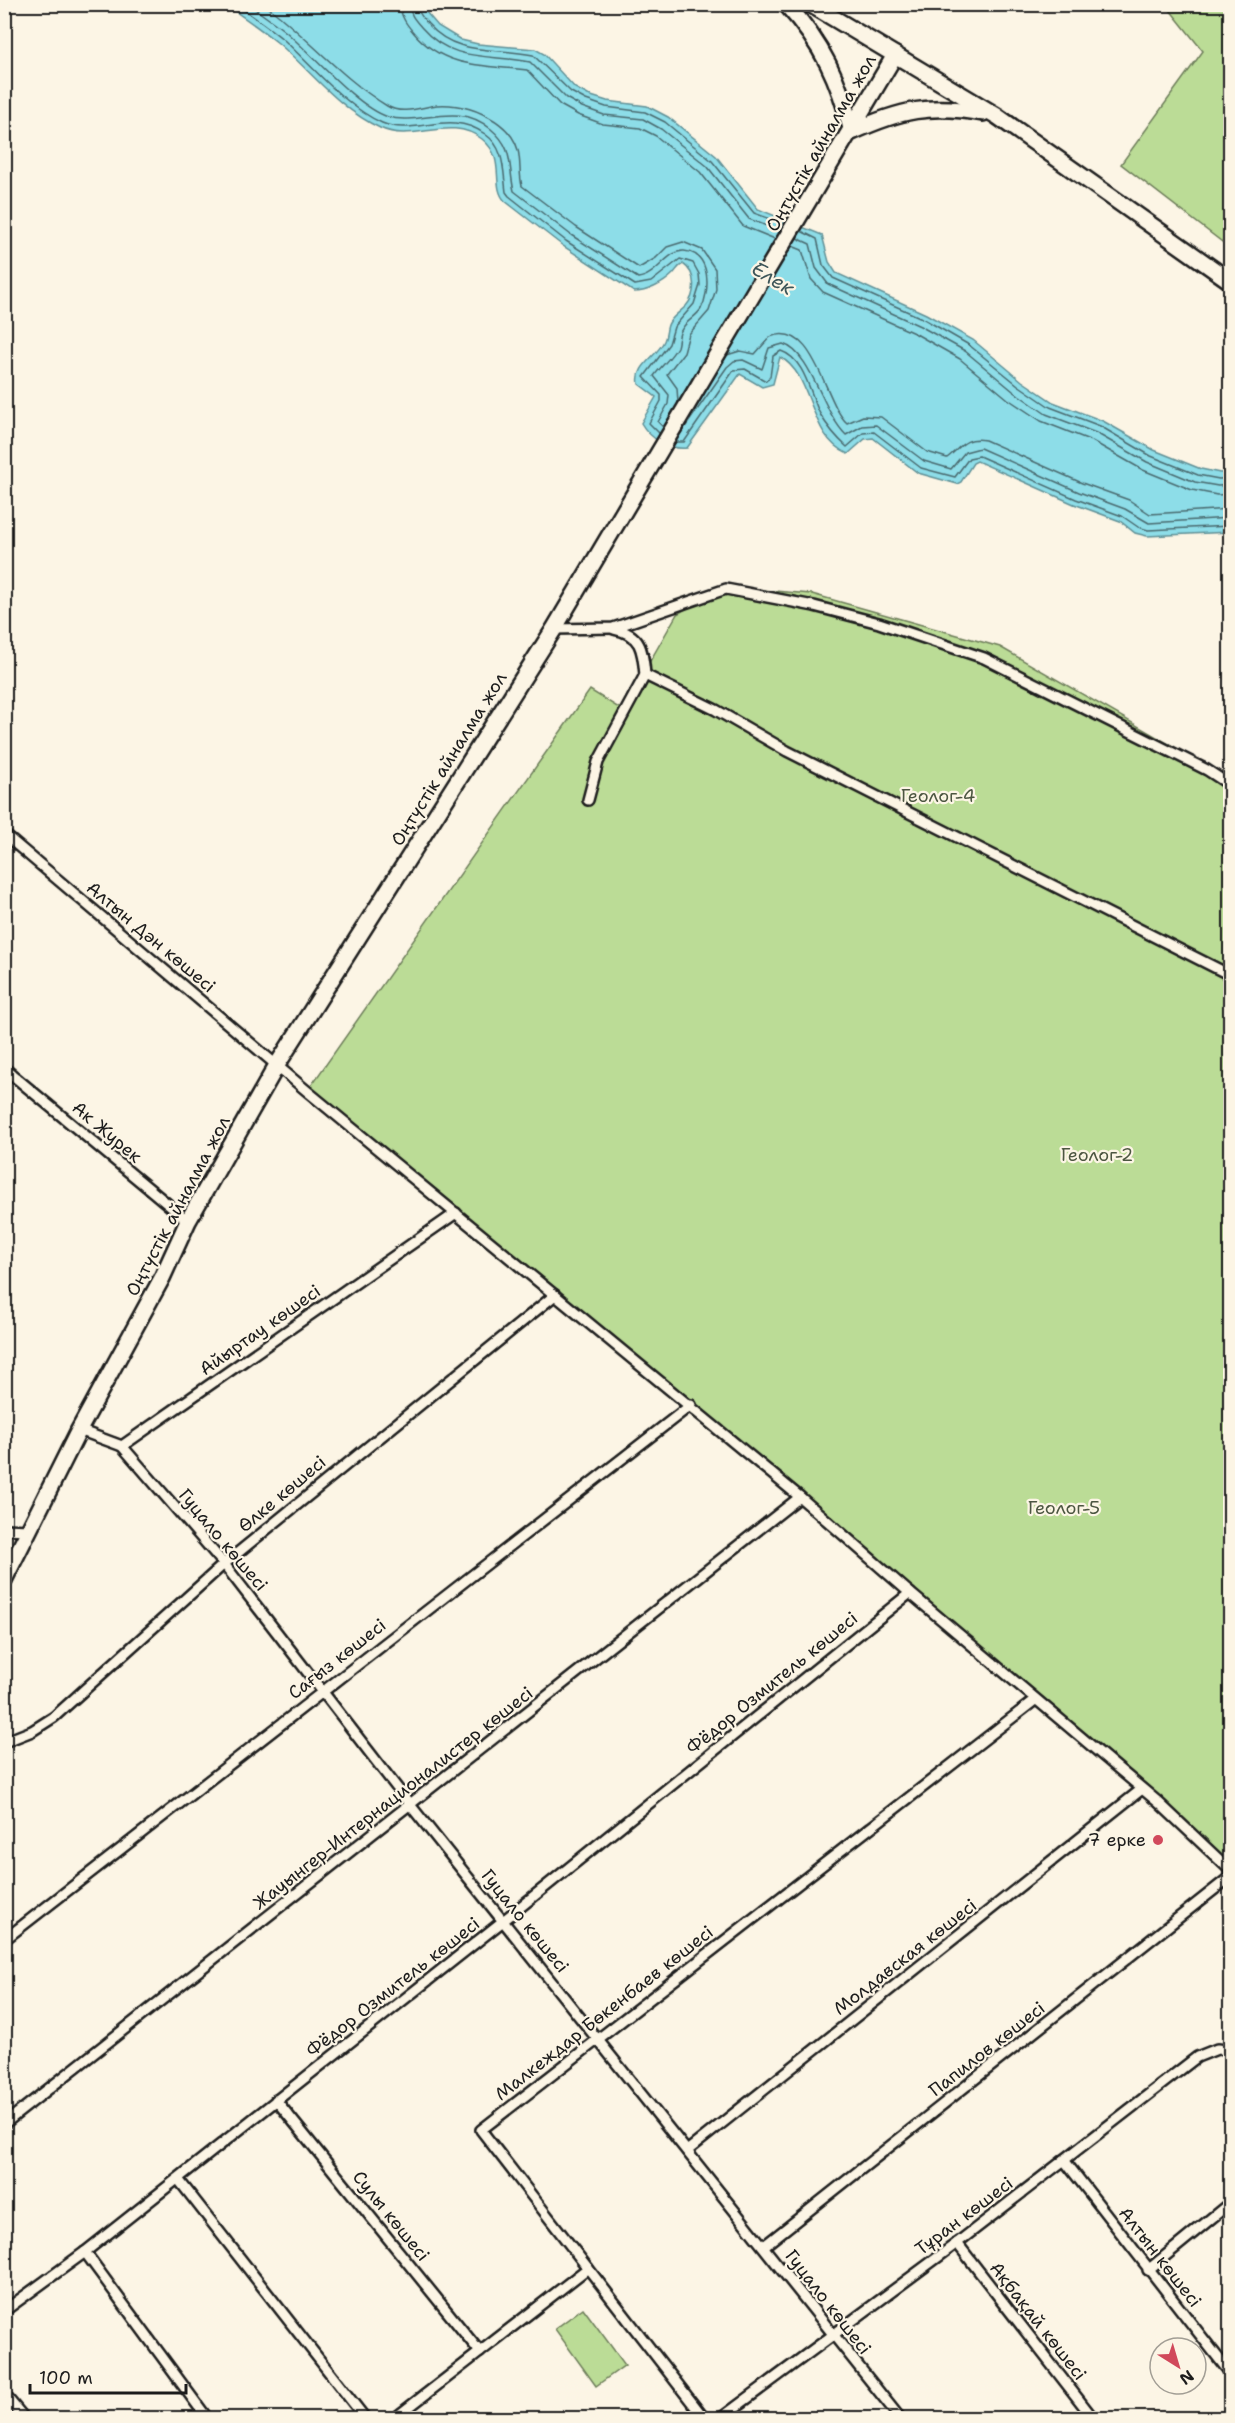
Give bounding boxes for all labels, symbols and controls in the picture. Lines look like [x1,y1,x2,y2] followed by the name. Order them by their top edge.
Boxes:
[760,50,882,236] street label: Оңтүстік айналма жол
[747,255,800,301] water label: Елек
[386,667,512,851] street label: Оңтүстік айналма жол
[901,784,975,808] park label: Геолог-4
[81,876,221,998] street label: Алтын Дән көшесі
[67,1096,147,1168] street label: Ак Журек
[120,1112,236,1300] street label: Оңтүстік айналма жол
[1061,1143,1133,1167] park label: Геолог-2
[195,1279,325,1381] street label: Айыртау көшесі
[233,1450,331,1538] street label: Өлке көшесі
[173,1484,273,1596] street label: Гуцало көшесі
[1028,1496,1100,1520] park label: Геолог-5
[681,1606,863,1760] street label: Фёдор Озмитель көшесі
[283,1613,391,1705] street label: Сағыз көшесі
[248,1681,538,1915] street label: Жауынгер-Интернационалистер көшесі
[1088,1828,1146,1852] place label: 7 ерке
[1151,1833,1165,1847] marker: 7 ерке
[476,1864,574,1978] street label: Гуцало көшесі
[828,1893,982,2021] street label: Молдавская көшесі
[301,1912,485,2062] street label: Фёдор Озмитель көшесі
[490,1920,718,2106] street label: Малкеждар Бөкенбаев көшесі
[924,1996,1050,2102] street label: Папилов көшесі
[347,2166,435,2266] street label: Сулы көшесі
[910,2171,1018,2261] street label: Тұран көшесі
[1113,2202,1207,2312] street label: Алтын көшесі
[779,2245,877,2359] street label: Гуцало көшесі
[984,2257,1092,2385] street label: Ақбақай көшесі
[1148,2336,1208,2396] north arrow
[30,2357,186,2395] scale bar
[1175,2365,1198,2390] text: N
[39,2366,93,2390] text: 100 m

